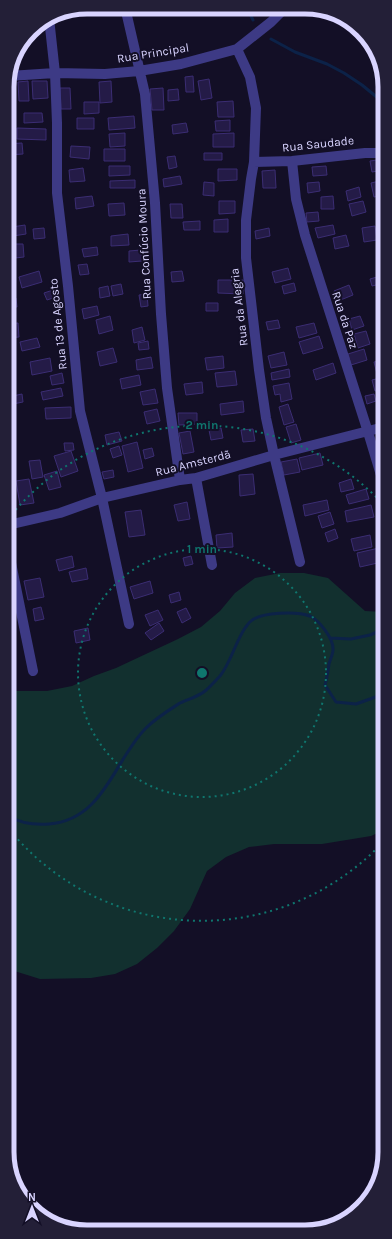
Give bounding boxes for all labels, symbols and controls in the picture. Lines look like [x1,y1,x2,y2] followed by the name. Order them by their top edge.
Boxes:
[116,40,190,66] street label: Rua Principal
[281,133,355,155] street label: Rua Saudade
[134,188,154,300] street label: Rua Confúcio Moura
[227,267,251,347] street label: Rua da Alegria
[46,278,70,370] street label: Rua 13 de Agosto
[329,289,361,351] street label: Rua da Paz
[185,418,219,432] text: 2 min
[154,447,232,479] street label: Rua Amsterdã
[187,542,217,556] text: 1 min
[195,666,209,680] centre of rings
[12,1187,52,1227] north arrow
[28,1191,36,1204] text: N

